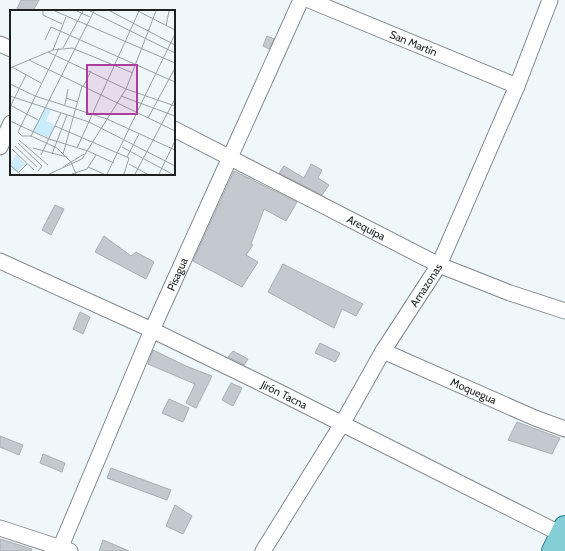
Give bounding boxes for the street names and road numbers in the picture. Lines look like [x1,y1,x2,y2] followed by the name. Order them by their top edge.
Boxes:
[388,27,439,59] street label: San Martín
[345,212,388,244] street label: Arequipa
[164,255,191,293] street label: Pisagua
[407,260,445,309] street label: Amazonas
[448,375,499,407] street label: Moquegua
[258,377,310,412] street label: Jirón Tacna

